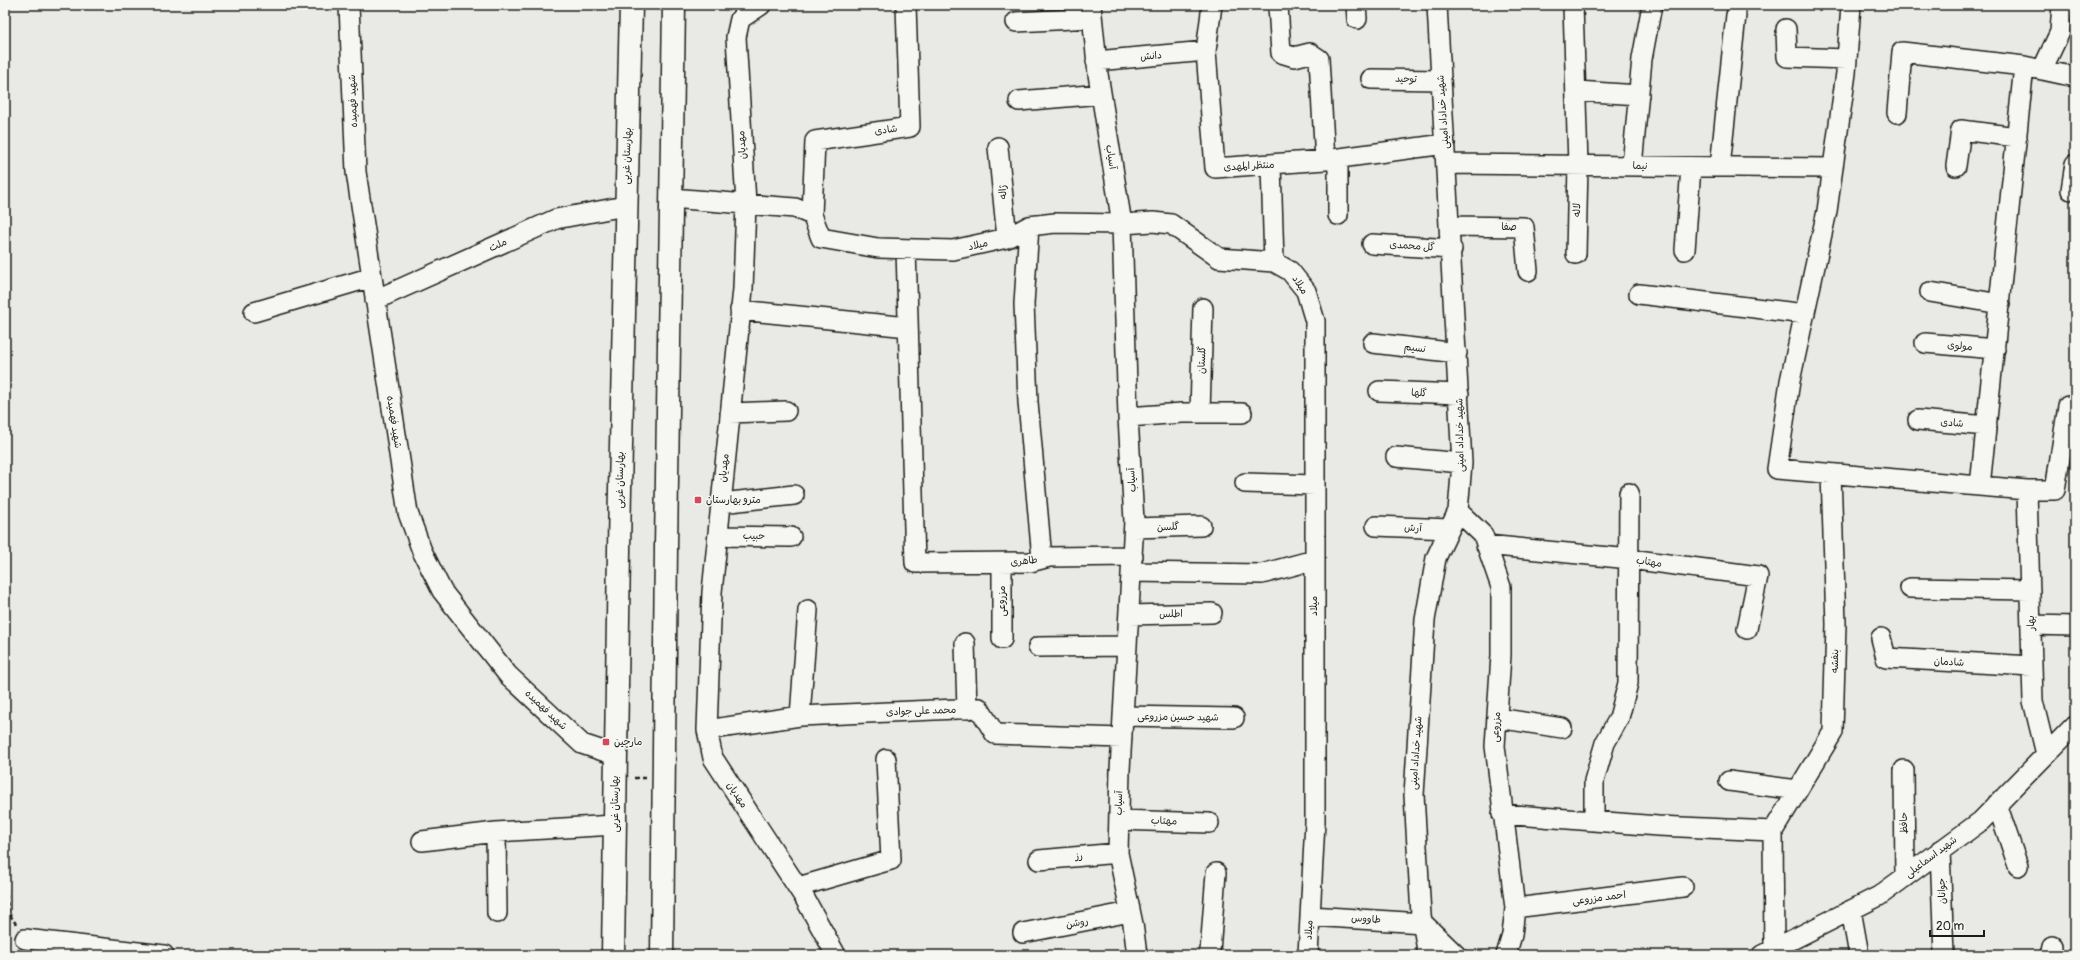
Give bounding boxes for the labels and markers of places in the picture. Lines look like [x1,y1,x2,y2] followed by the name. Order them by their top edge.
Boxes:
[706,494,761,506] place label: مترو بهارستان
[693,495,703,505] marker: مترو بهارستان
[614,736,643,748] place label: مارچین
[601,737,611,747] marker: مارچین

